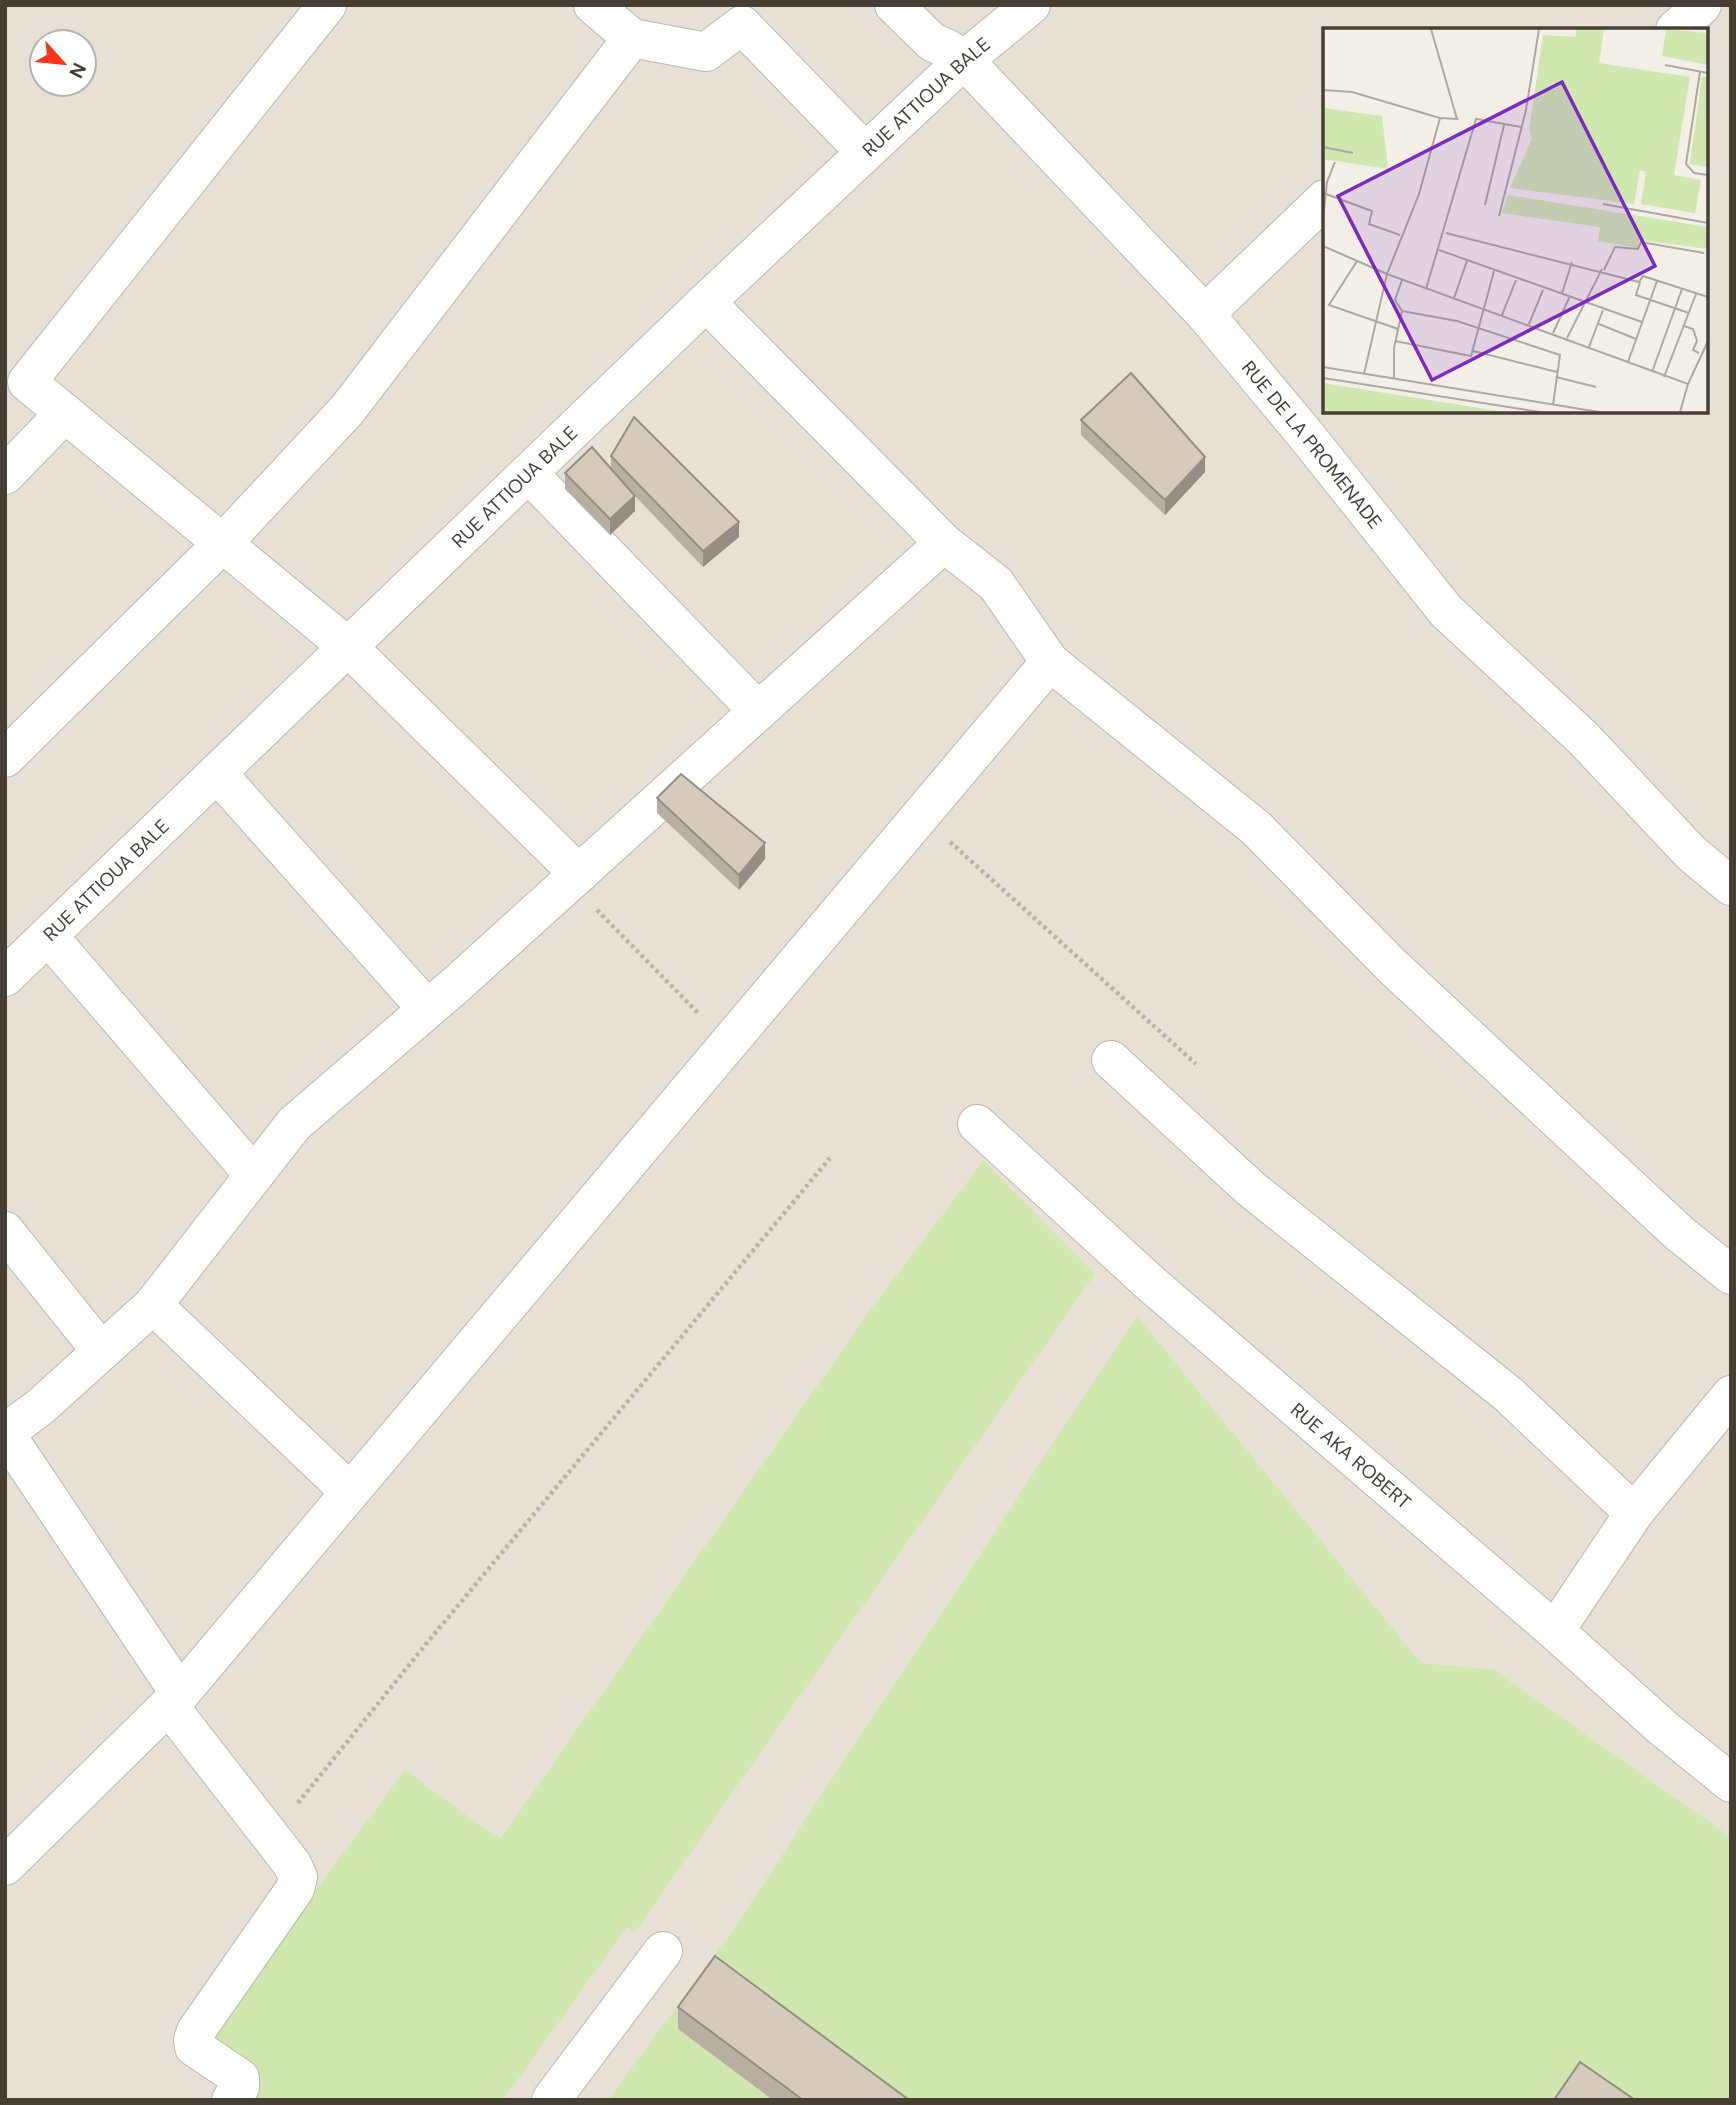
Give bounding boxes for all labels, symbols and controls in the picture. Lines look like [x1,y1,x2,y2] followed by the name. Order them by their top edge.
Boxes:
[28,28,98,98] north arrow
[1323,28,1708,413] inset map
[857,32,995,162] street label: RUE ATTIOUA BALE
[63,59,92,82] text: N
[1236,356,1388,534] street label: RUE DE LA PROMENADE
[446,421,583,553] street label: RUE ATTIOUA BALE
[38,814,174,947] street label: RUE ATTIOUA BALE
[1285,1397,1416,1515] street label: RUE AKA ROBERT

